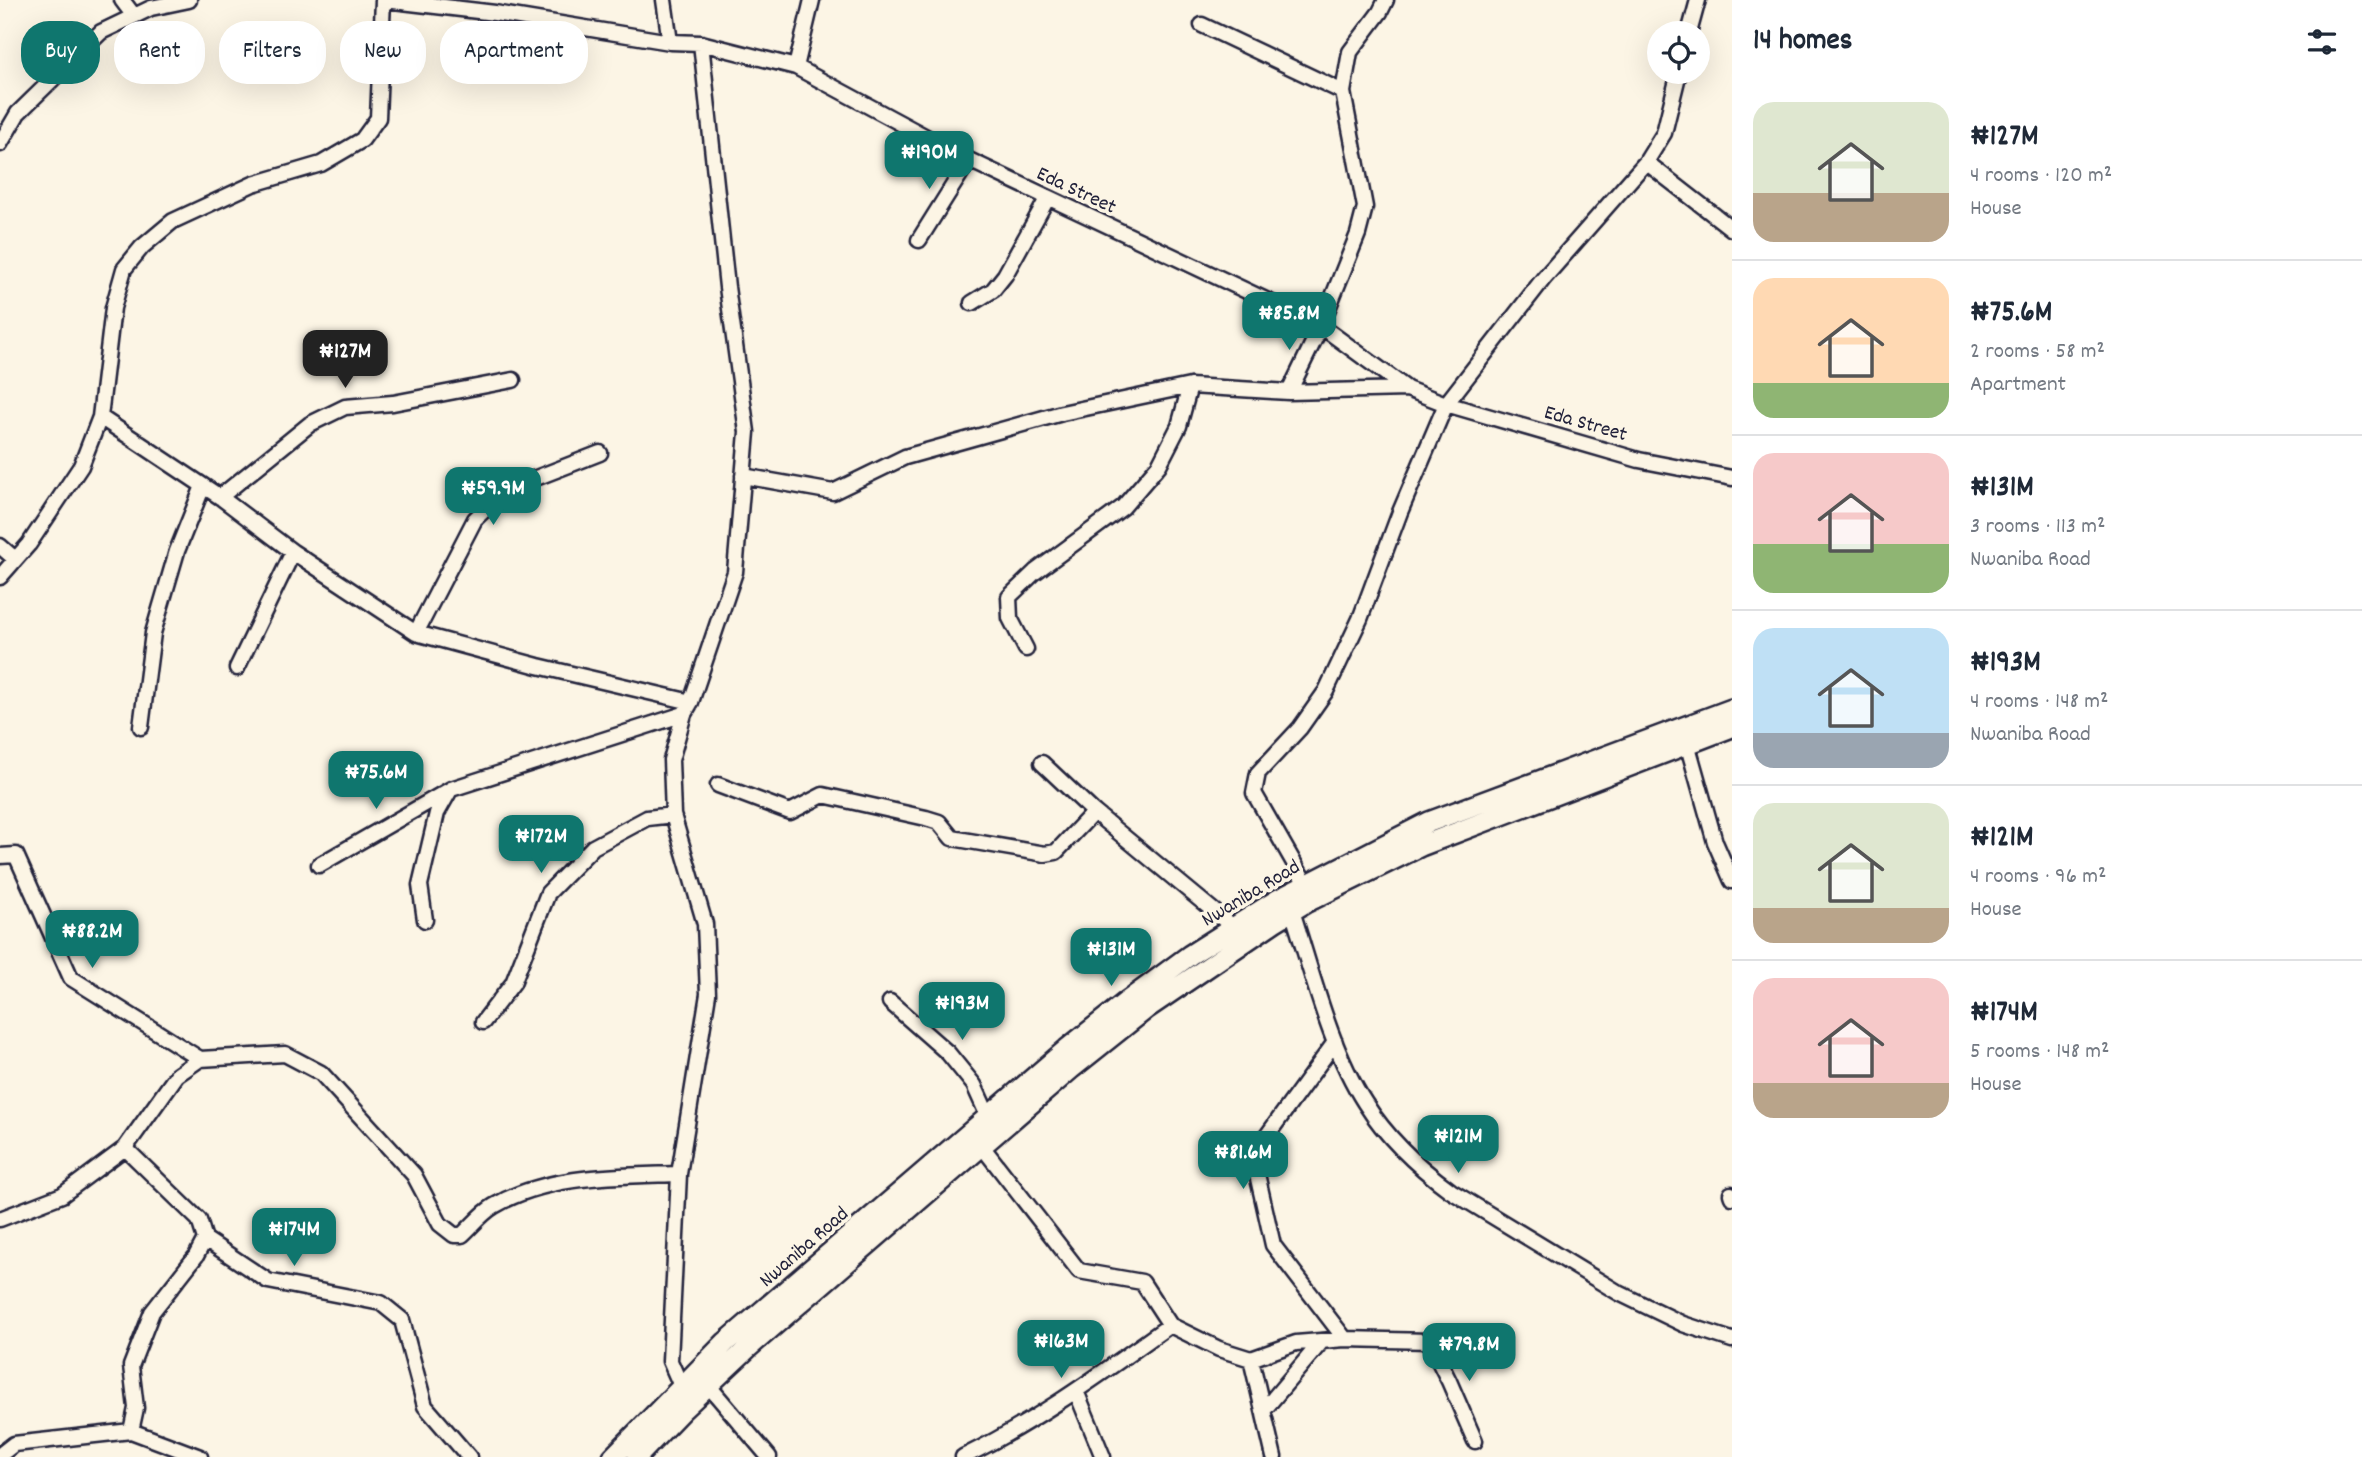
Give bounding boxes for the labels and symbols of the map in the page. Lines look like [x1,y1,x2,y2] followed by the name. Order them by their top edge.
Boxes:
[880,132,978,191] pin: ₦190M
[1031,160,1121,223] street label: Eda Street
[1232,292,1346,352] pin: ₦85.8M
[296,330,394,390] pin: ₦127M
[1540,399,1630,451] street label: Eda Street
[436,468,550,527] pin: ₦59.9M
[319,752,433,811] pin: ₦75.6M
[492,816,590,875] pin: ₦172M
[1197,853,1307,936] street label: Nwaniba Road
[35,911,149,970] pin: ₦88.2M
[1062,928,1160,988] pin: ₦131M
[913,982,1011,1042] pin: ₦193M
[1409,1116,1507,1175] pin: ₦121M
[1186,1132,1300,1191] pin: ₦81.6M
[753,1201,856,1296] street label: Nwaniba Road
[245,1208,343,1268] pin: ₦174M
[1012,1320,1110,1380] pin: ₦163M
[1412,1324,1526,1383] pin: ₦79.8M

